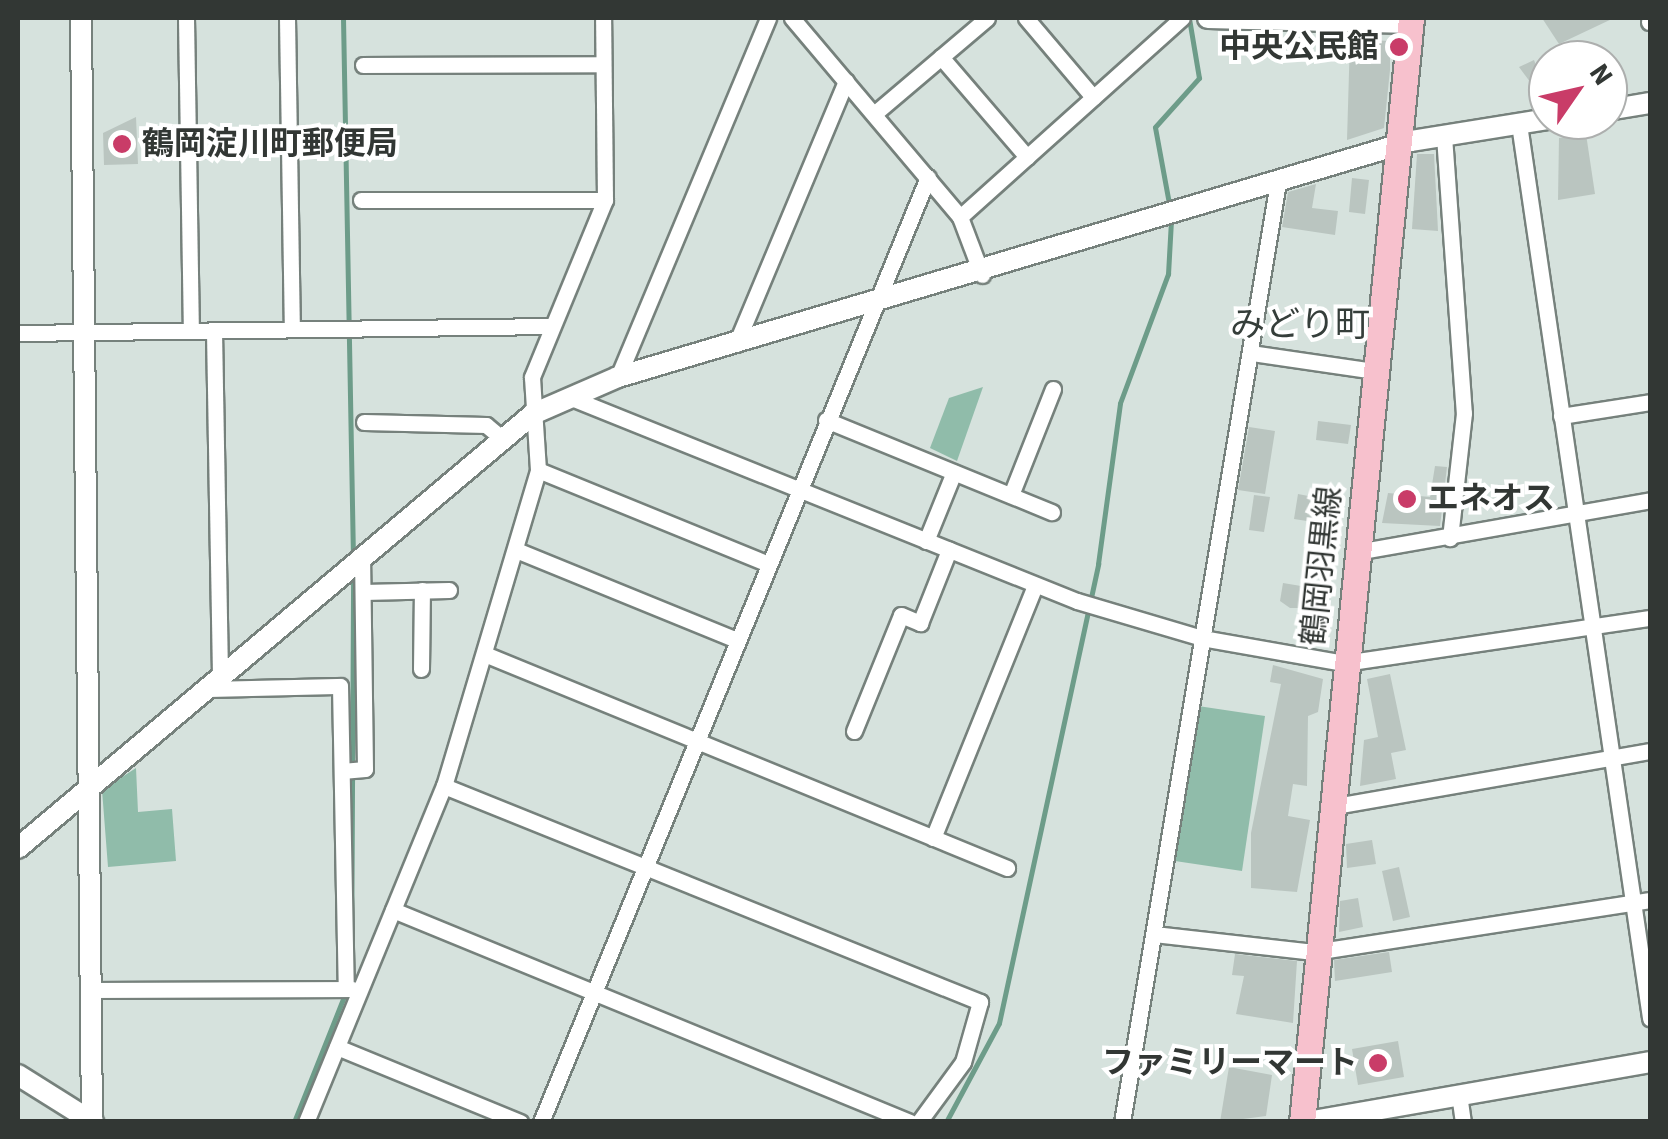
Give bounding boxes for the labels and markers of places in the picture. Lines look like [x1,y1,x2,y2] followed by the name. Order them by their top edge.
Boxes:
[1219,28,1379,66] place label: 中央公民館
[1388,36,1410,58] marker: 中央公民館
[142,125,398,163] place label: 鶴岡淀川町郵便局
[111,133,133,155] marker: 鶴岡淀川町郵便局
[1427,480,1555,518] place label: エネオス
[1396,488,1418,510] marker: エネオス
[1102,1044,1358,1082] place label: ファミリーマート
[1367,1052,1389,1074] marker: ファミリーマート

